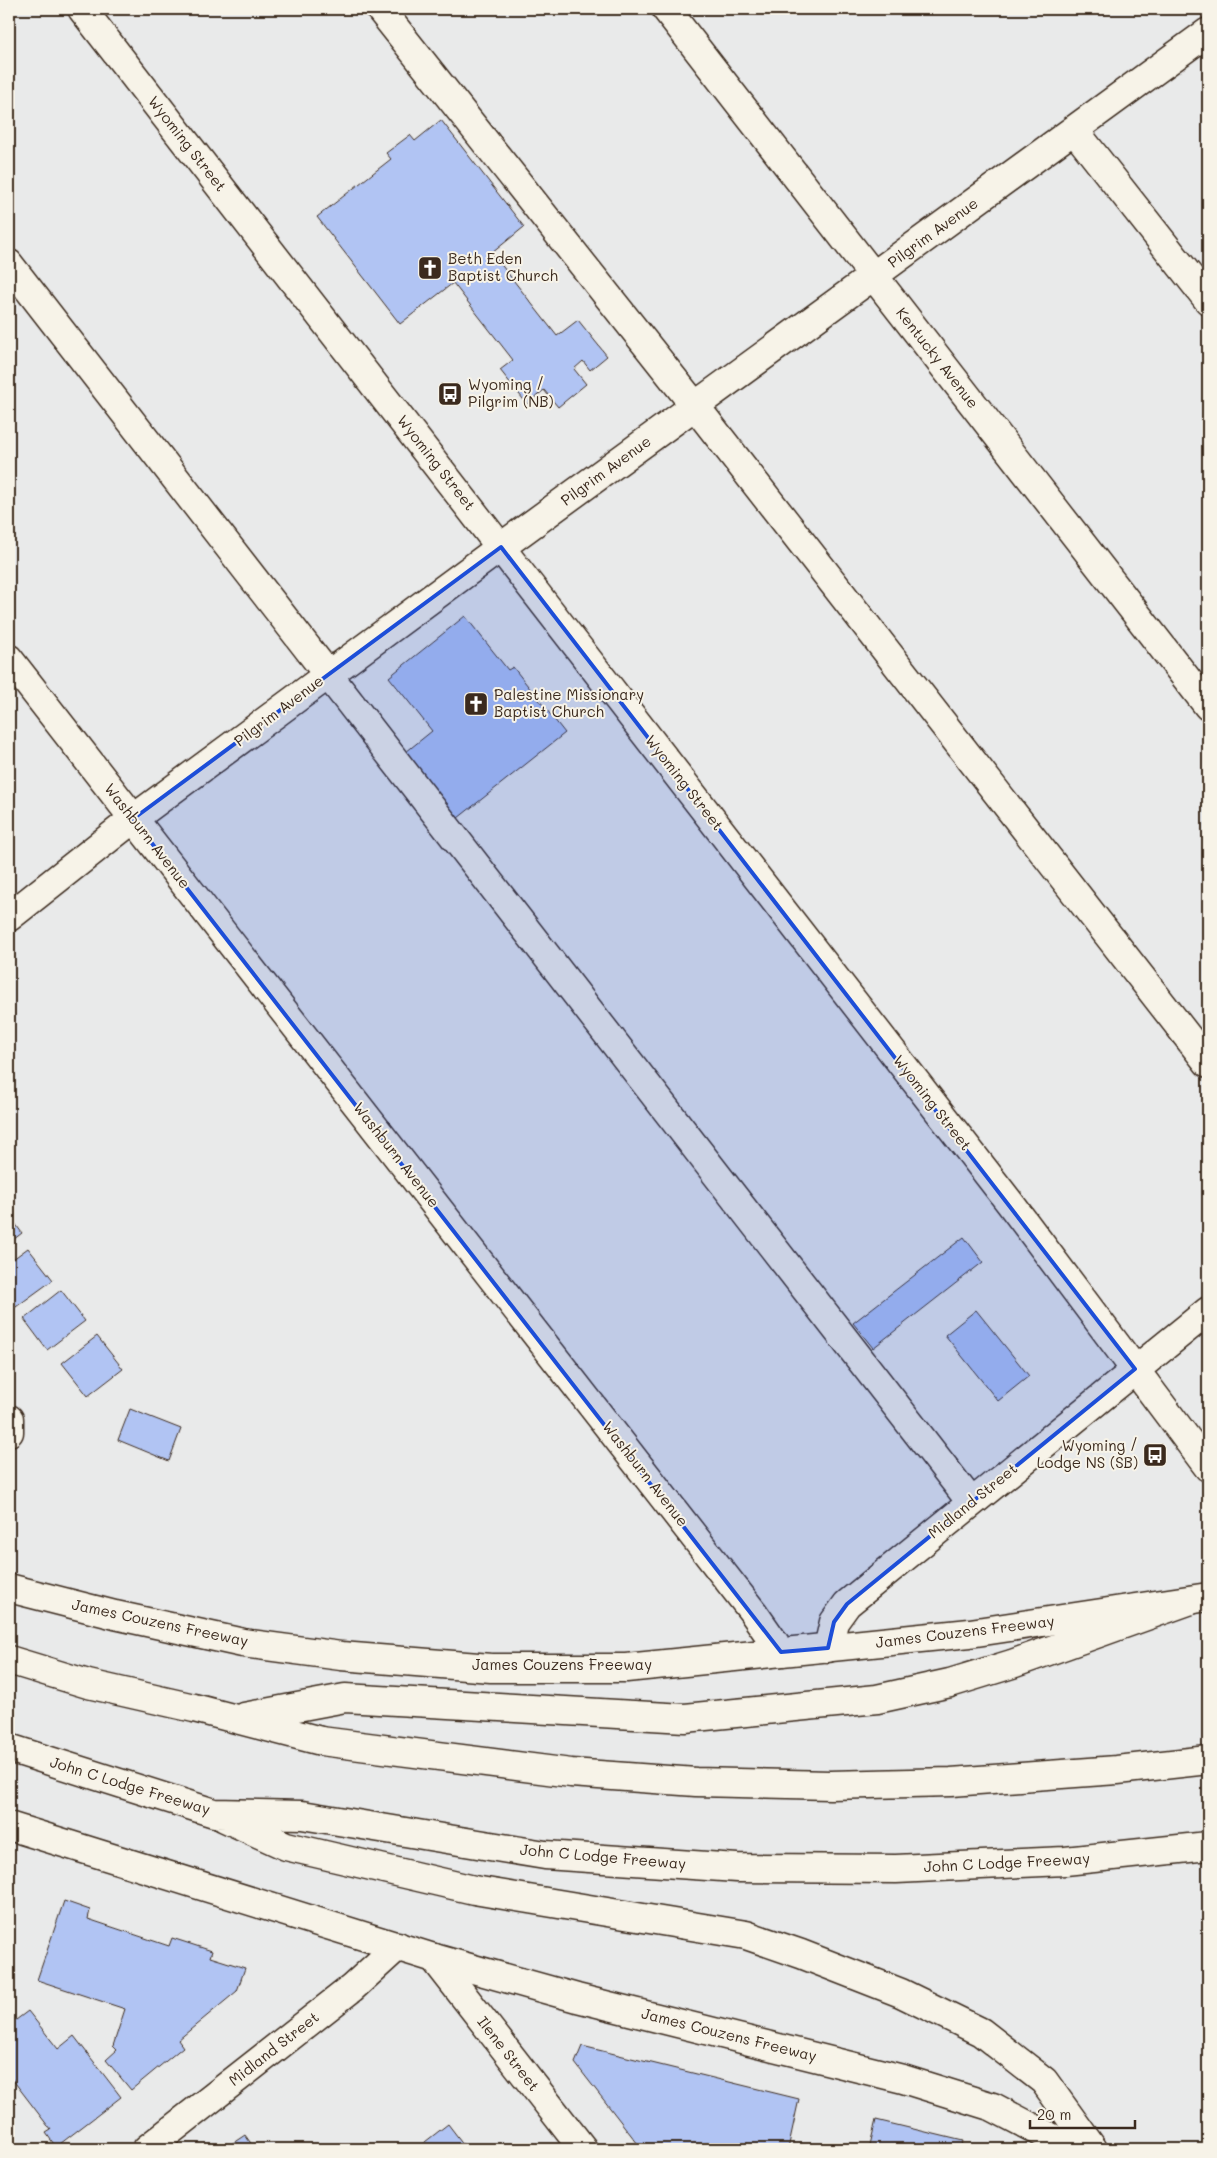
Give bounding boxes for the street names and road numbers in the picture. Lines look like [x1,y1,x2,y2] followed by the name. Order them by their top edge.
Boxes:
[144,92,231,195] street label: Wyoming Street
[883,193,982,272] street label: Pilgrim Avenue
[892,303,983,412] street label: Kentucky Avenue
[393,411,480,514] street label: Wyoming Street
[556,431,655,510] street label: Pilgrim Avenue
[230,670,327,750] street label: Pilgrim Avenue
[641,731,728,834] street label: Wyoming Street
[100,779,195,892] street label: Washburn Avenue
[889,1051,976,1154] street label: Wyoming Street
[349,1098,444,1211] street label: Washburn Avenue
[598,1417,693,1530] street label: Washburn Avenue
[924,1458,1021,1542] street label: Midland Street
[70,1594,251,1651] street label: James Couzens Freeway
[874,1610,1056,1652] street label: James Couzens Freeway
[472,1654,652,1674] street label: James Couzens Freeway
[48,1751,213,1819] street label: John C Lodge Freeway
[519,1839,687,1873] street label: John C Lodge Freeway
[923,1848,1091,1876] street label: John C Lodge Freeway
[639,2003,819,2066] street label: James Couzens Freeway
[224,2007,323,2090] street label: Midland Street
[473,2012,544,2095] street label: Ilene Street

